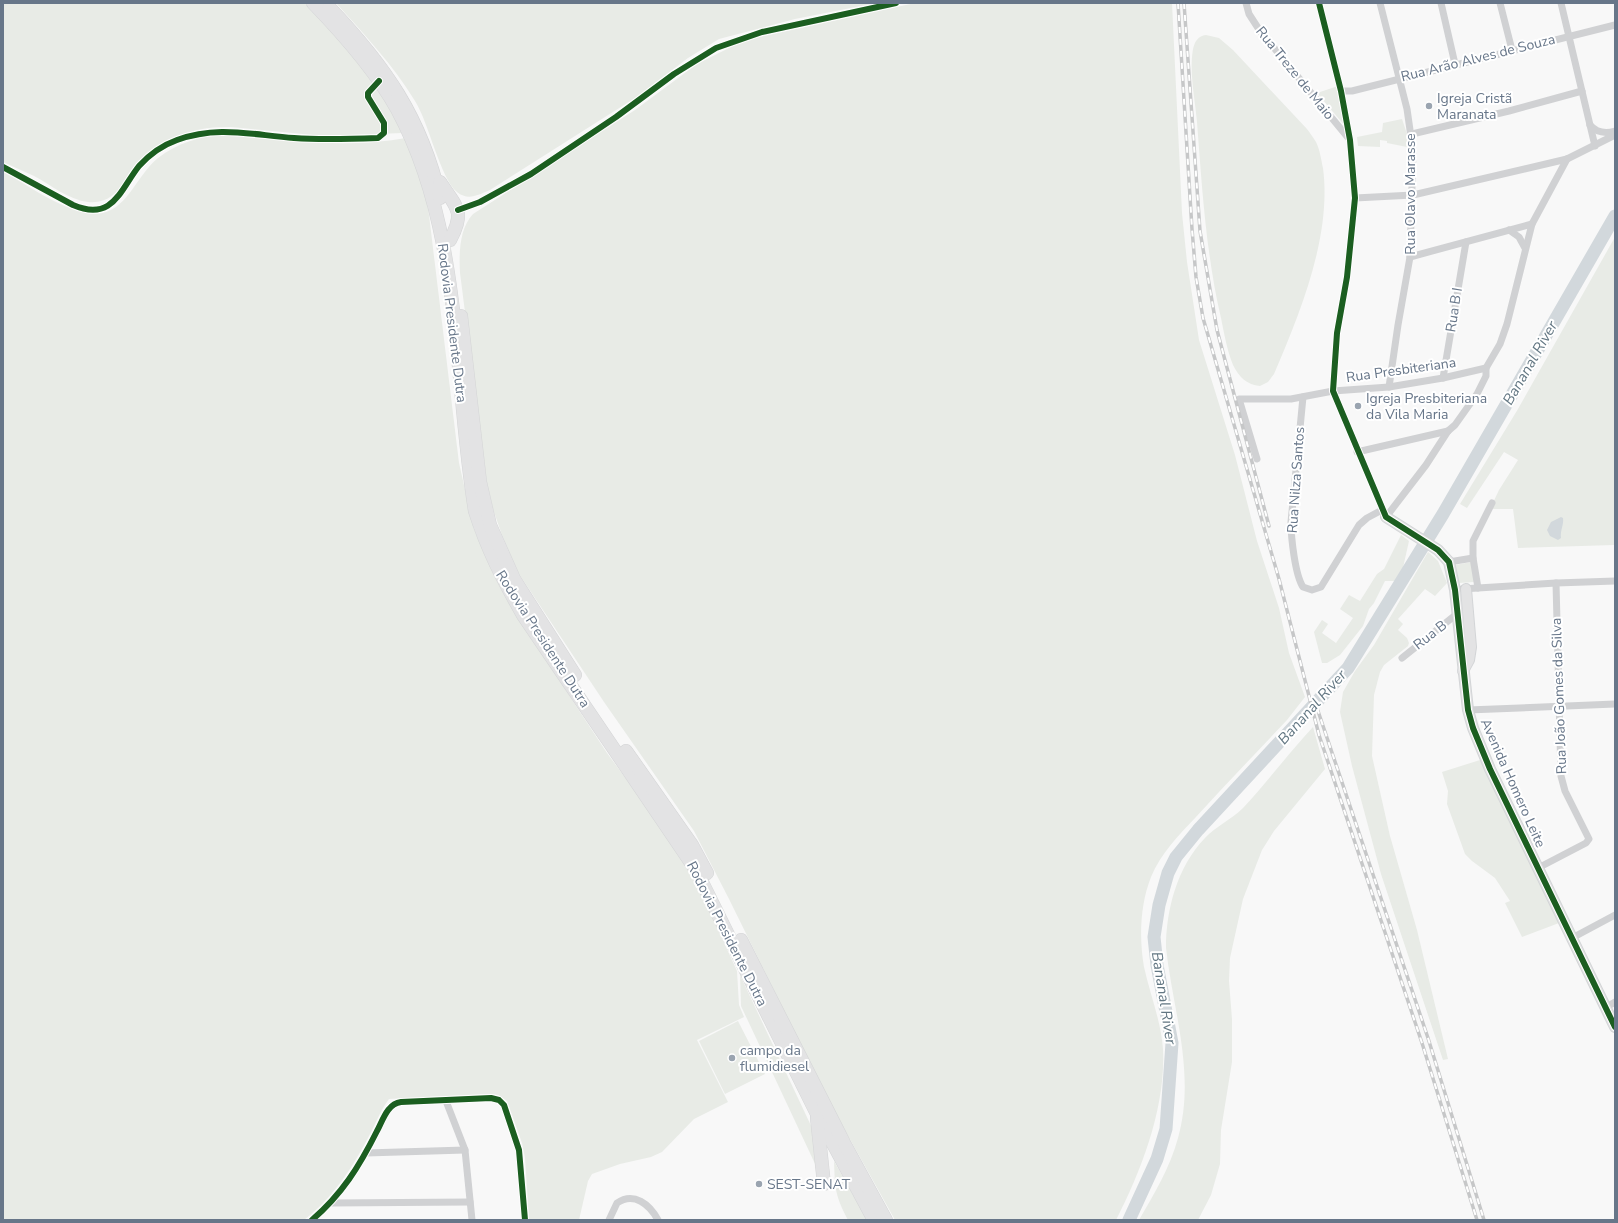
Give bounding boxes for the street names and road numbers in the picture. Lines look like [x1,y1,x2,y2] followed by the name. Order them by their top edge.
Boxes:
[1251,22,1339,124] street label: Rua Treze de Maio
[1399,30,1557,86] street label: Rua Arão Alves de Souza
[1401,133,1420,255] street label: Rua Olavo Marasse
[433,242,471,404] street label: Rodovia Presidente Dutra
[1441,286,1467,334] street label: Rua B I
[1345,353,1457,387] street label: Rua Presbiteriana
[1283,426,1309,534] street label: Rua Nilza Santos
[491,567,595,711] street label: Rodovia Presidente Dutra
[1409,616,1451,654] street label: Rua B
[1547,617,1571,775] street label: Rua João Gomes da Silva
[1476,715,1550,851] street label: Avenida Homero Leite
[682,858,772,1010] street label: Rodovia Presidente Dutra

